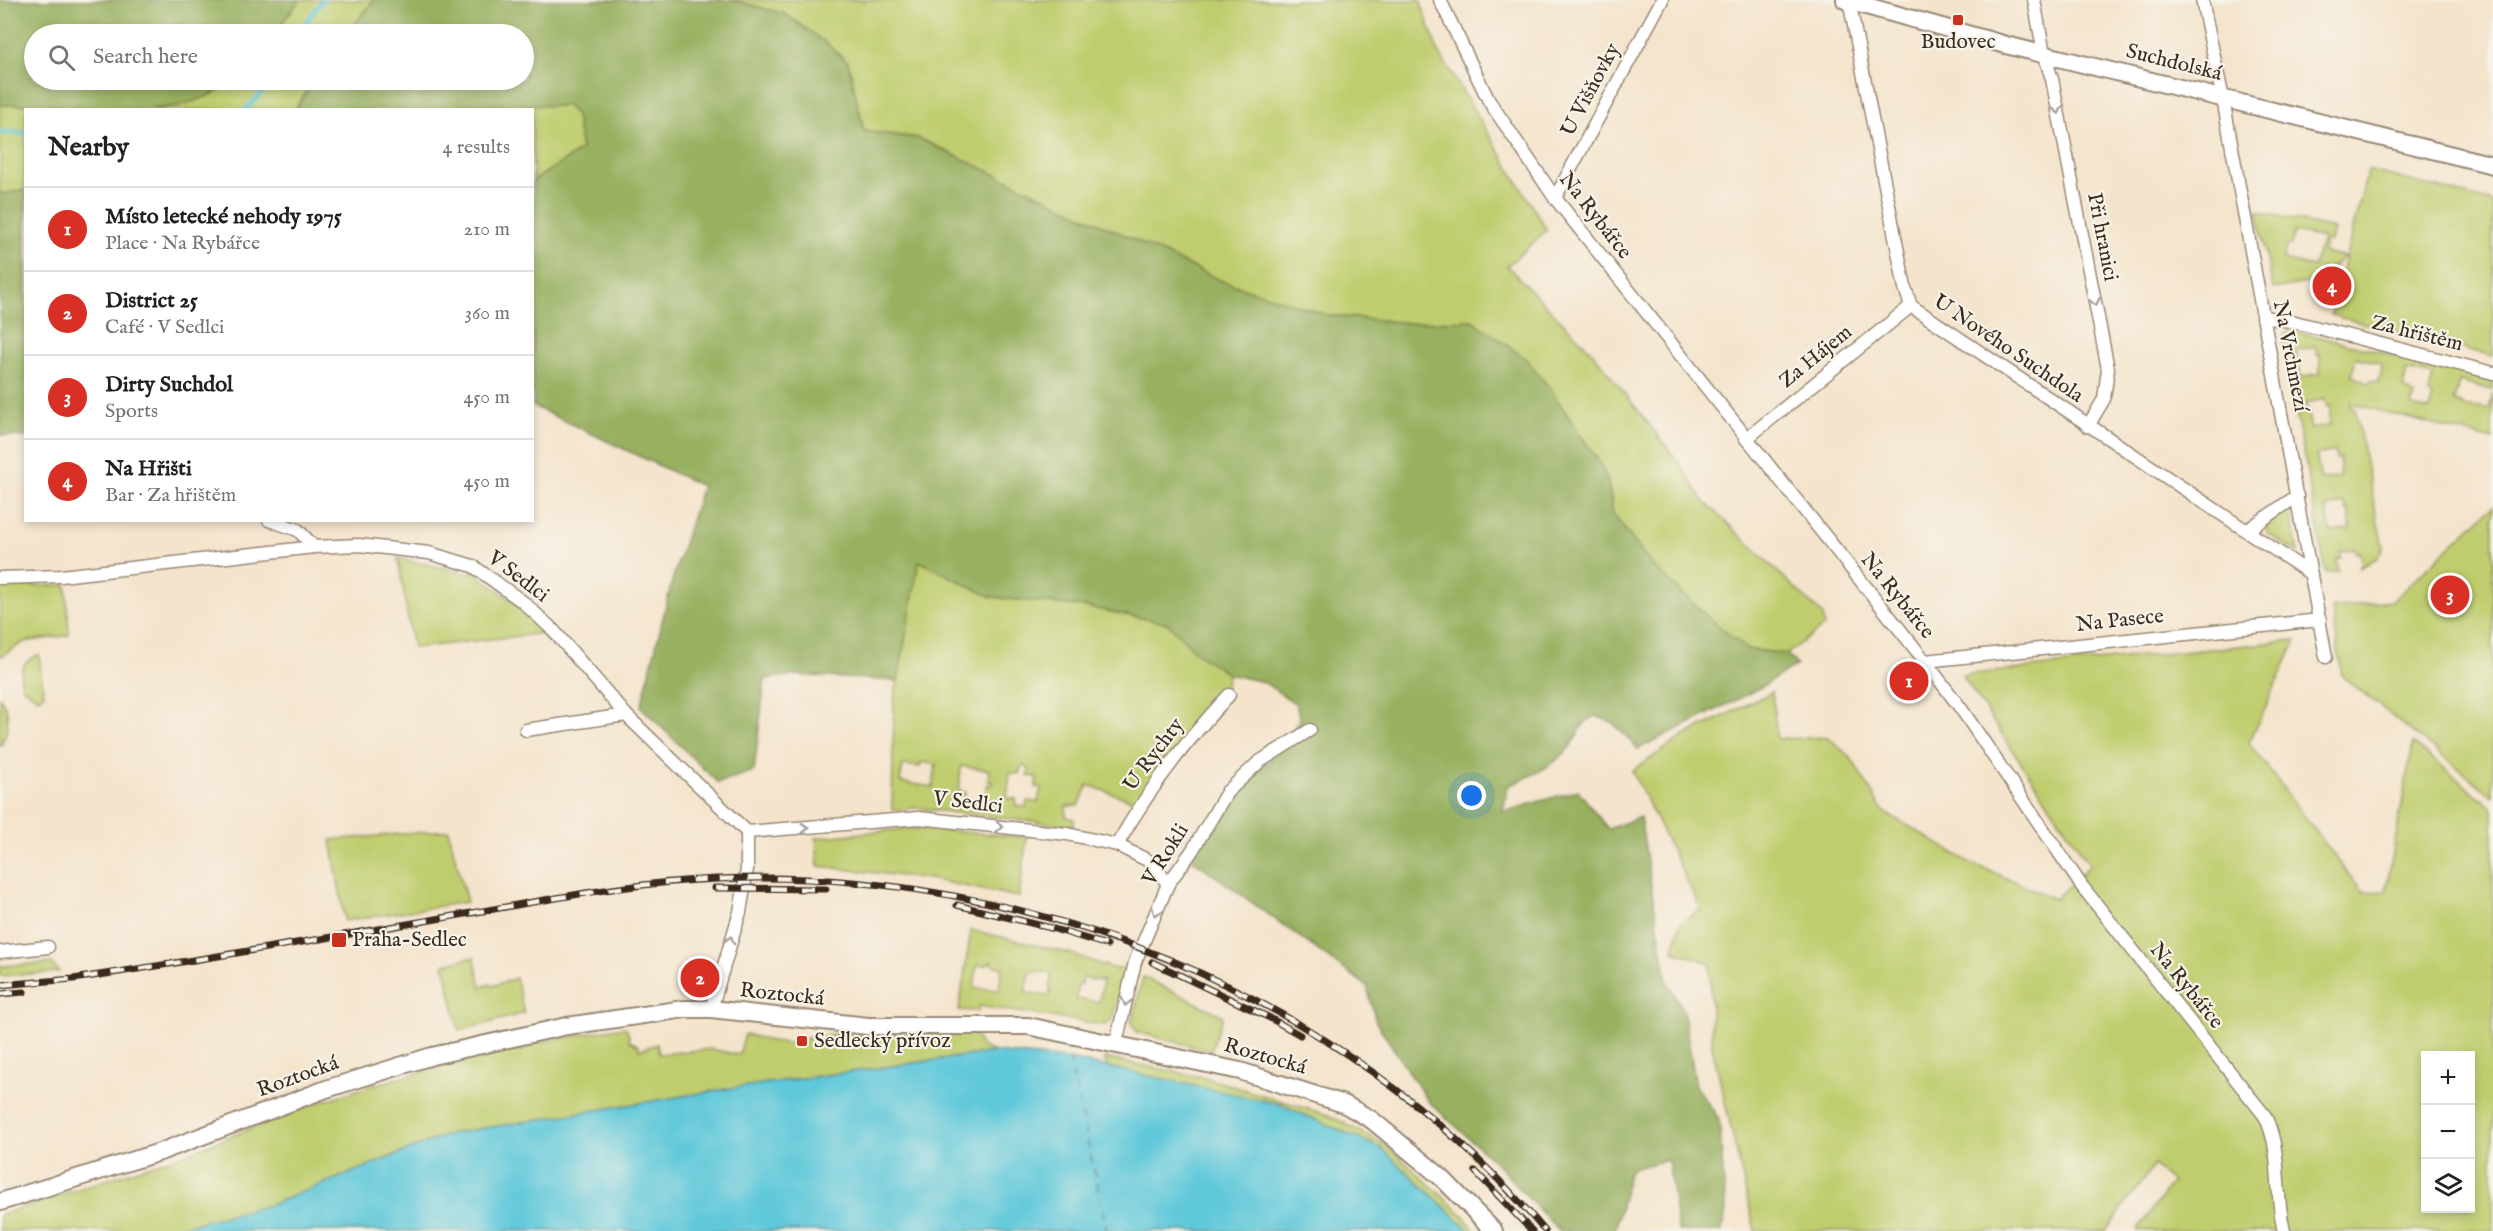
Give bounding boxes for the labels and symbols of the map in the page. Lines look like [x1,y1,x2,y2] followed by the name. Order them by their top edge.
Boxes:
[1951,13,1965,27] marker: Budovec
[1921,29,1995,56] place label: Budovec
[1555,38,1627,141] street label: U Višňovky
[2123,38,2226,88] street label: Suchdolská
[2051,105,2064,115] one-way arrow
[1553,167,1638,265] street label: Na Rybářce
[2080,191,2124,283] street label: Při hranici
[2312,264,2352,308] pin: 4
[1928,289,2089,410] street label: U Nového Suchdola
[2088,296,2101,306] one-way arrow
[2266,298,2314,415] street label: Na Vrchmezí
[2368,310,2466,358] street label: Za hřištěm
[1774,319,1858,395] street label: Za Hájem
[481,544,554,609] street label: V Sedlci
[1854,547,1940,645] street label: Na Rybářce
[2430,572,2470,618] pin: 3
[2075,603,2166,639] street label: Na Pasece
[1890,658,1928,704] pin: 1
[1118,712,1191,797] street label: U Rychty
[1457,781,1486,810] your location
[931,785,1005,821] street label: V Sedlci
[1136,819,1195,892] street label: V Rokli
[994,820,1004,832] one-way arrow
[801,822,810,835] one-way arrow
[1151,906,1163,917] one-way arrow
[352,927,467,954] place label: Praha-Sedlec
[330,931,348,949] marker: Praha-Sedlec
[723,935,735,946] one-way arrow
[2143,937,2229,1035] street label: Na Rybářce
[680,956,720,1000] pin: 2
[738,977,826,1013] street label: Roztocká
[1120,997,1133,1007] one-way arrow
[814,1028,951,1055] place label: Sedlecký přívoz
[1221,1032,1310,1082] street label: Roztocká
[795,1034,809,1048] marker: Sedlecký přívoz
[254,1050,343,1104] street label: Roztocká

